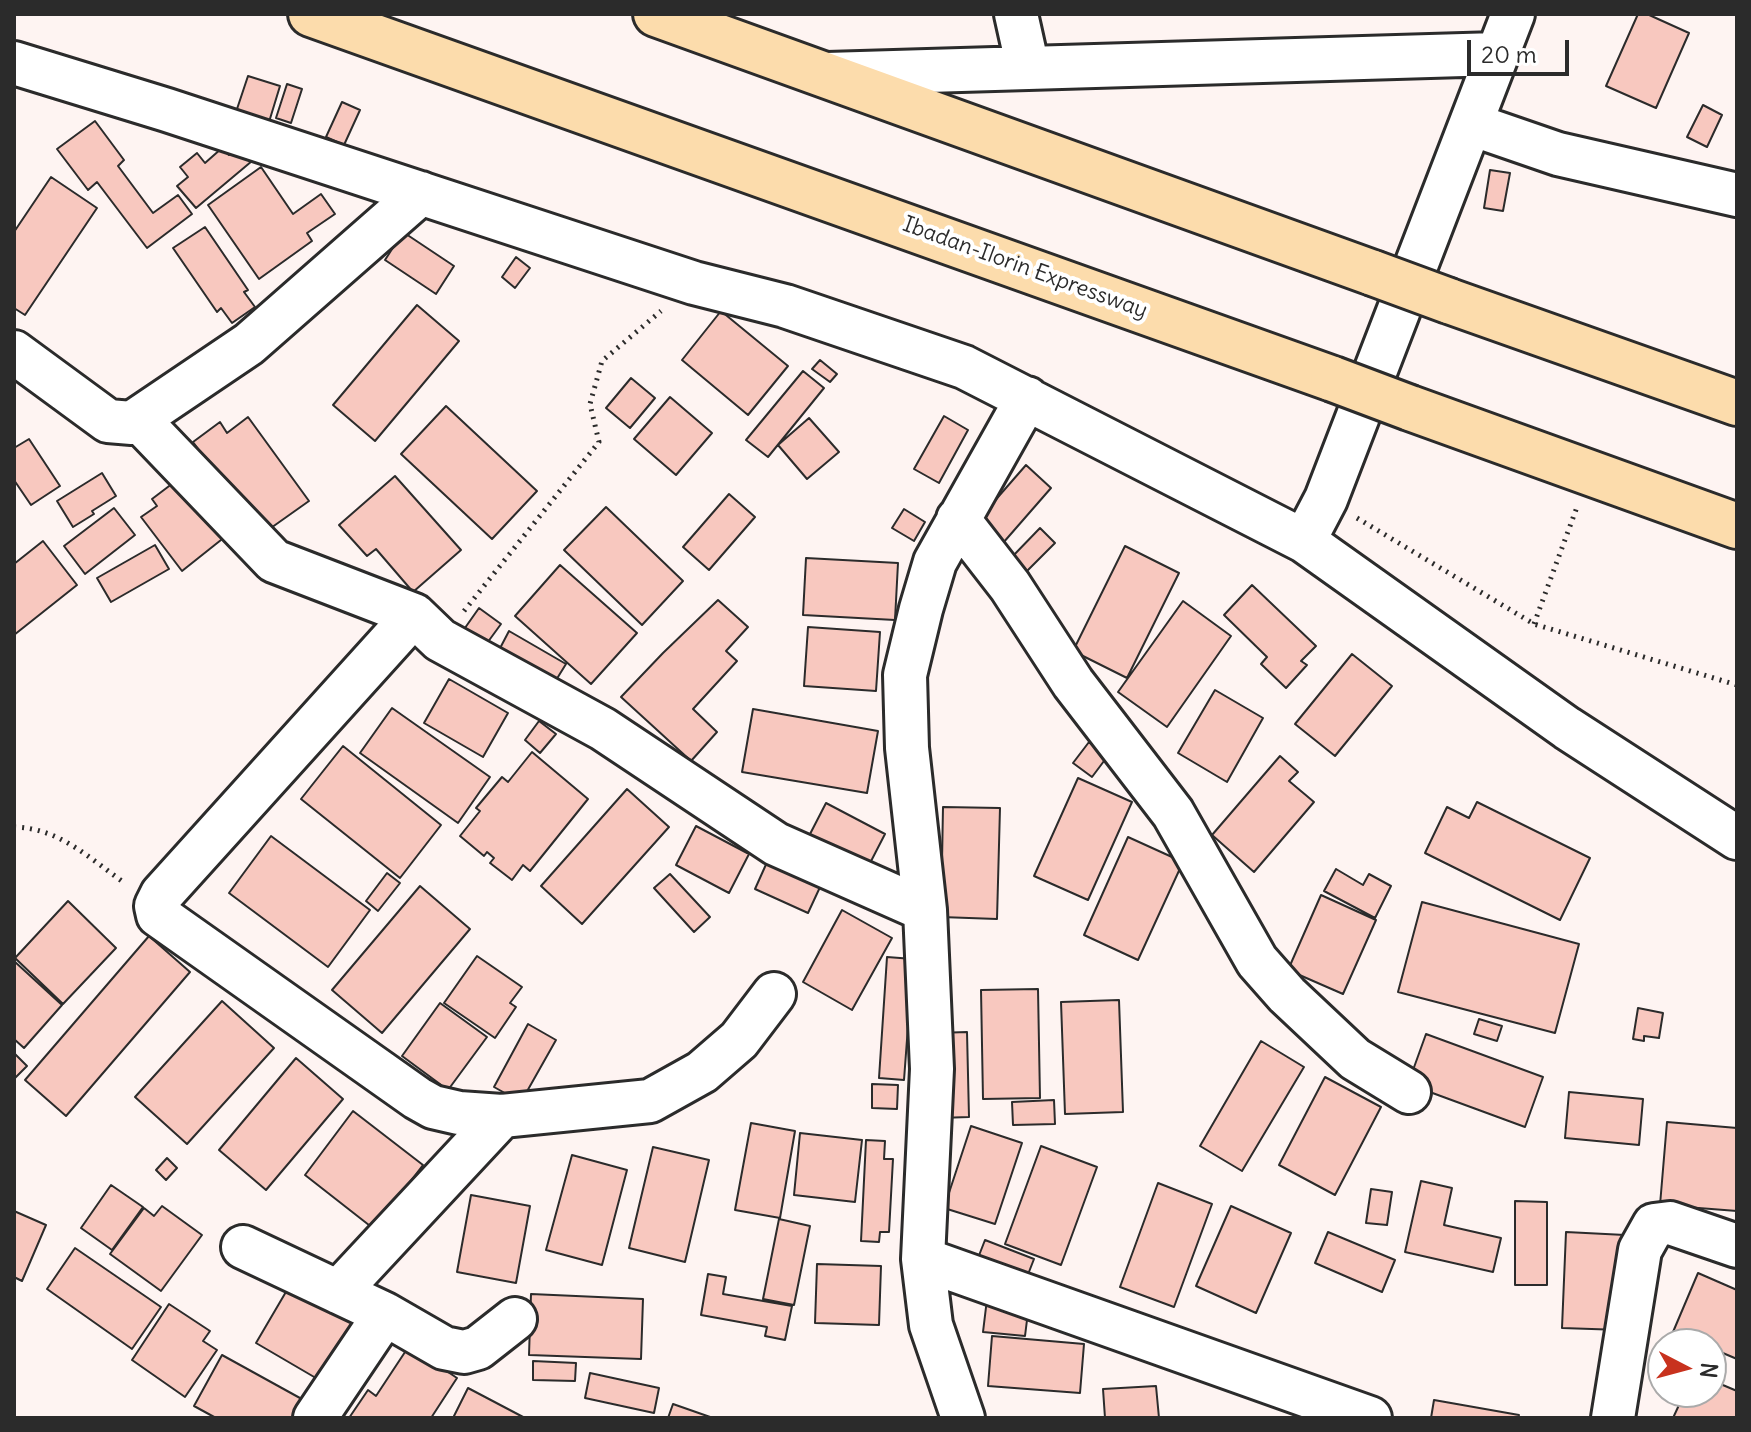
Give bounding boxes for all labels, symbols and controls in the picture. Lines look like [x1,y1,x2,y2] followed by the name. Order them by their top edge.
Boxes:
[1471,24,1573,74] scale bar
[1481,39,1537,69] text: 20 m
[899,211,1151,325] street label: Ibadan-Ilorin Expressway
[1647,1328,1727,1408] north arrow
[1694,1361,1724,1379] text: N

